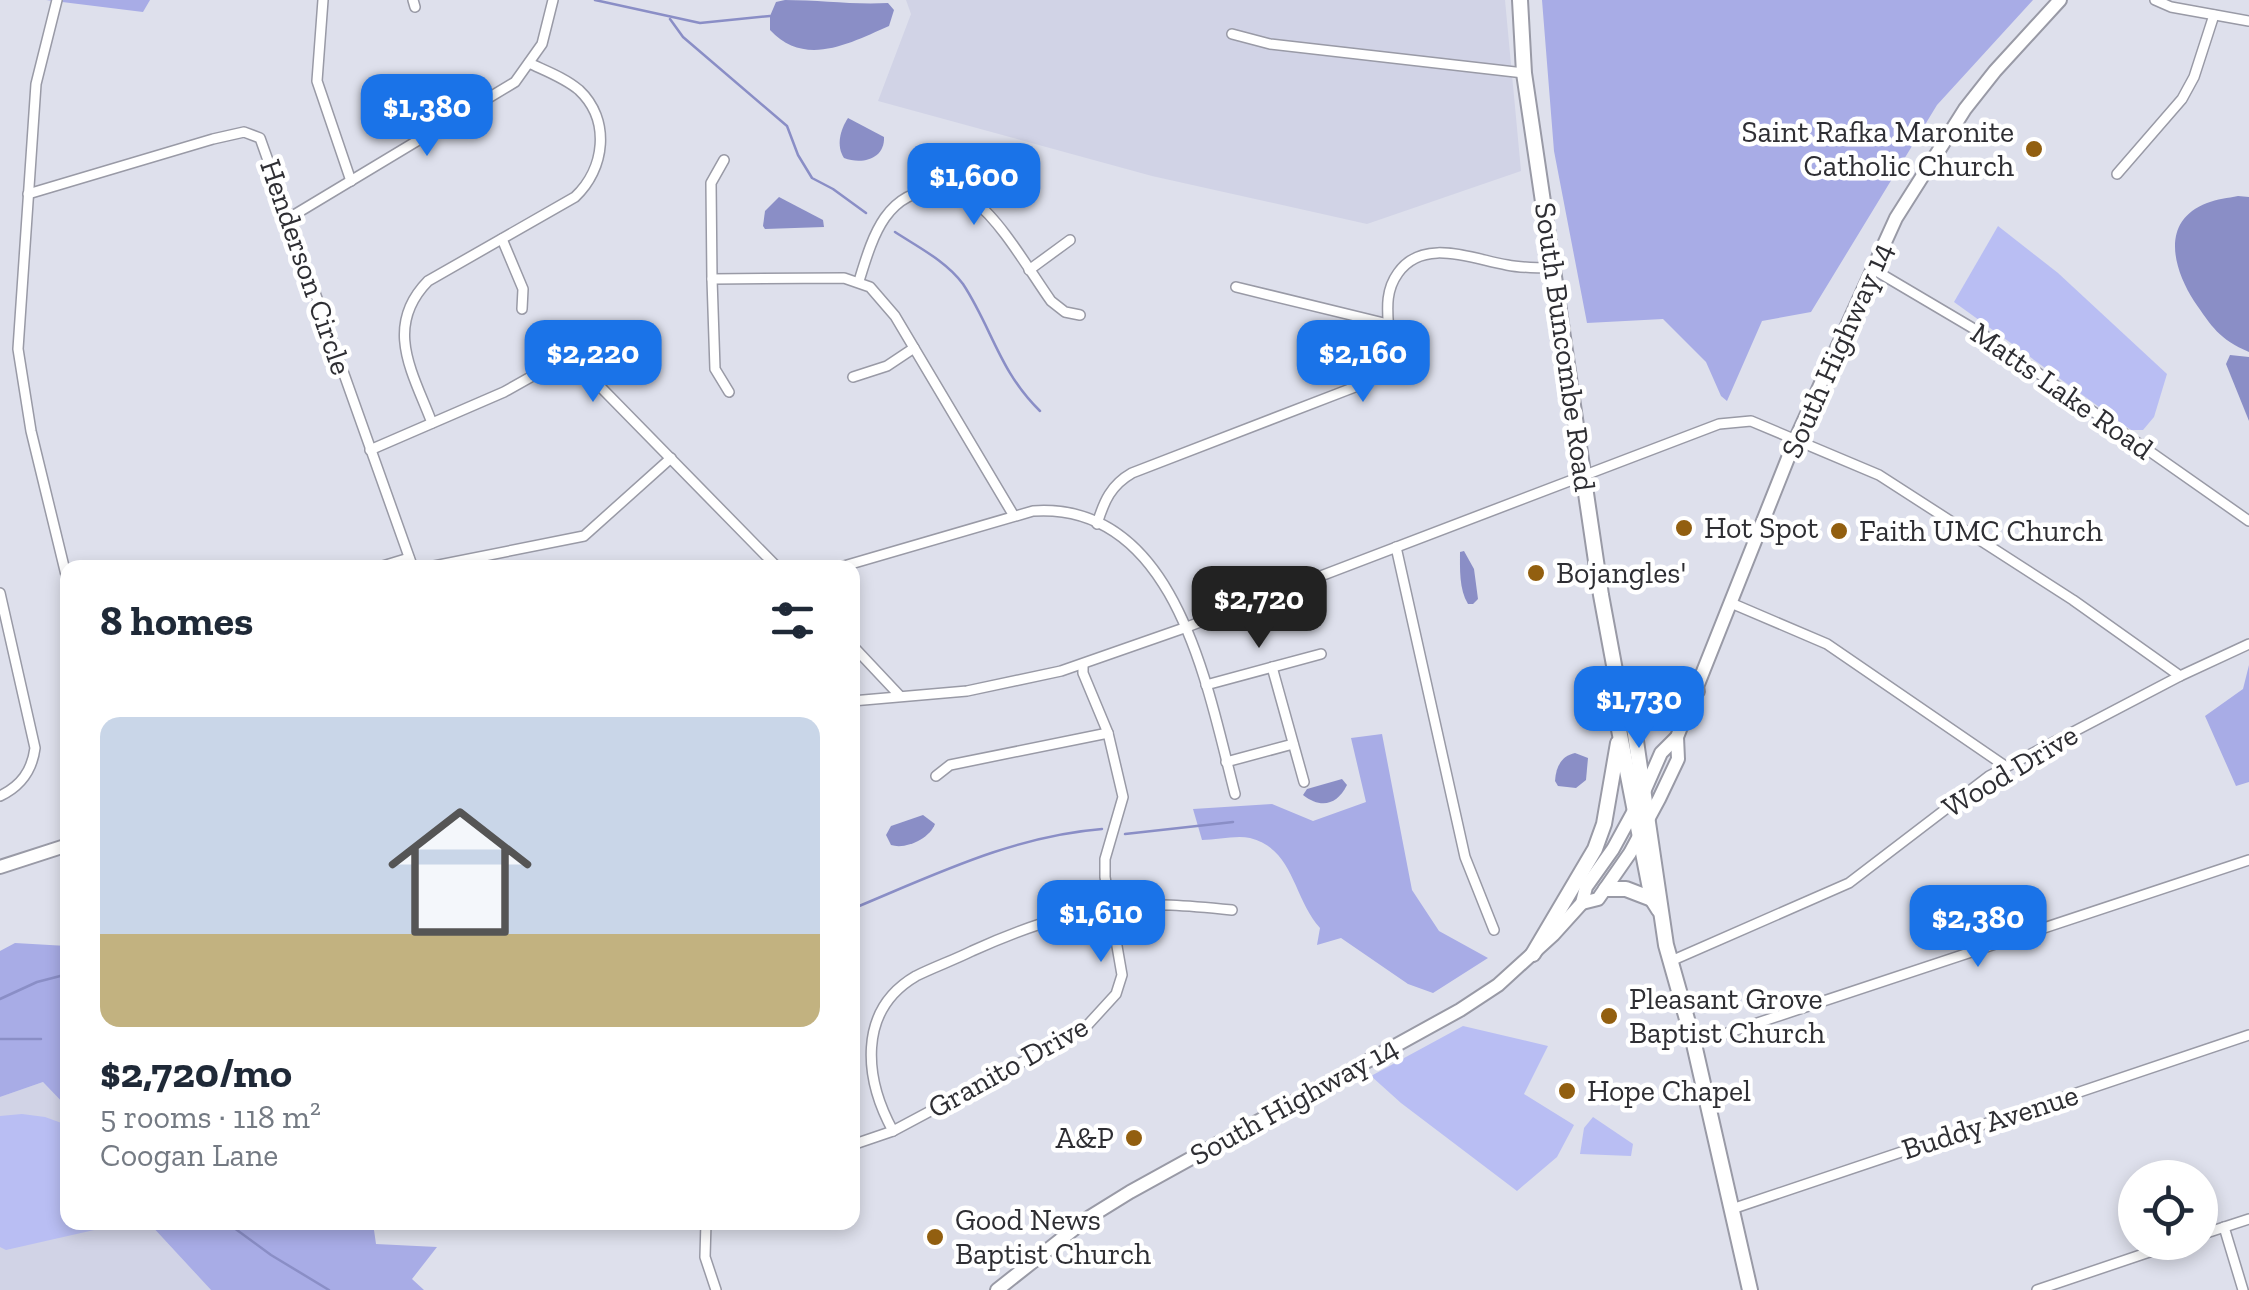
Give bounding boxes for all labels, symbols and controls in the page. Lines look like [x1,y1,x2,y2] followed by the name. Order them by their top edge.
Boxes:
[346,74,508,159] pin: $1,380
[383,87,471,125] text: $1,380
[1742,114,2014,184] place label: Saint Rafka Maronite Catholic Church
[2023,138,2045,160] marker: Saint Rafka Maronite Catholic Church
[893,143,1055,228] pin: $1,600
[252,155,360,379] street label: Henderson Circle
[929,156,1019,194] text: $1,600
[1527,200,1603,494] street label: South Buncombe Road
[1773,237,1901,463] street label: South Highway 14
[1964,315,2160,467] street label: Matts Lake Road
[512,320,674,405] pin: $2,220
[1282,320,1444,405] pin: $2,160
[547,333,639,371] text: $2,220
[1319,333,1407,371] text: $2,160
[1704,510,1818,546] place label: Hot Spot
[1859,513,2103,549] place label: Faith UMC Church
[1673,517,1695,539] marker: Hot Spot
[1828,520,1850,542] marker: Faith UMC Church
[1556,555,1686,591] place label: Bojangles'
[1525,562,1547,584] marker: Bojangles'
[1178,566,1340,651] pin: $2,720
[1214,579,1304,617] text: $2,720
[765,593,820,648] icon: filters
[100,595,253,646] text: 8 homes
[1558,666,1720,751] pin: $1,730
[1596,679,1682,717] text: $1,730
[1936,717,2084,825] street label: Wood Drive
[370,782,550,962] icon: home
[1020,880,1182,965] pin: $1,610
[1897,885,2059,970] pin: $2,380
[1059,893,1143,931] text: $1,610
[1932,898,2024,936] text: $2,380
[1629,981,1825,1051] place label: Pleasant Grove Baptist Church
[1598,1005,1620,1027] marker: Pleasant Grove Baptist Church
[922,1008,1094,1126] street label: Granito Drive
[1184,1029,1404,1173] street label: South Highway 14
[100,1047,292,1098] text: $2,720/mo
[1587,1073,1751,1109] place label: Hope Chapel
[1897,1077,2083,1167] street label: Buddy Avenue
[1556,1080,1578,1102] marker: Hope Chapel
[100,1098,321,1136] text: 5 rooms · 118 m²
[1055,1120,1114,1156] place label: A&P
[1123,1127,1145,1149] marker: A&P
[100,1136,278,1174] text: Coogan Lane
[2118,1160,2218,1260] map controls
[2118,1160,2218,1260] button: locate
[955,1202,1151,1272] place label: Good News Baptist Church
[924,1226,946,1248] marker: Good News Baptist Church

